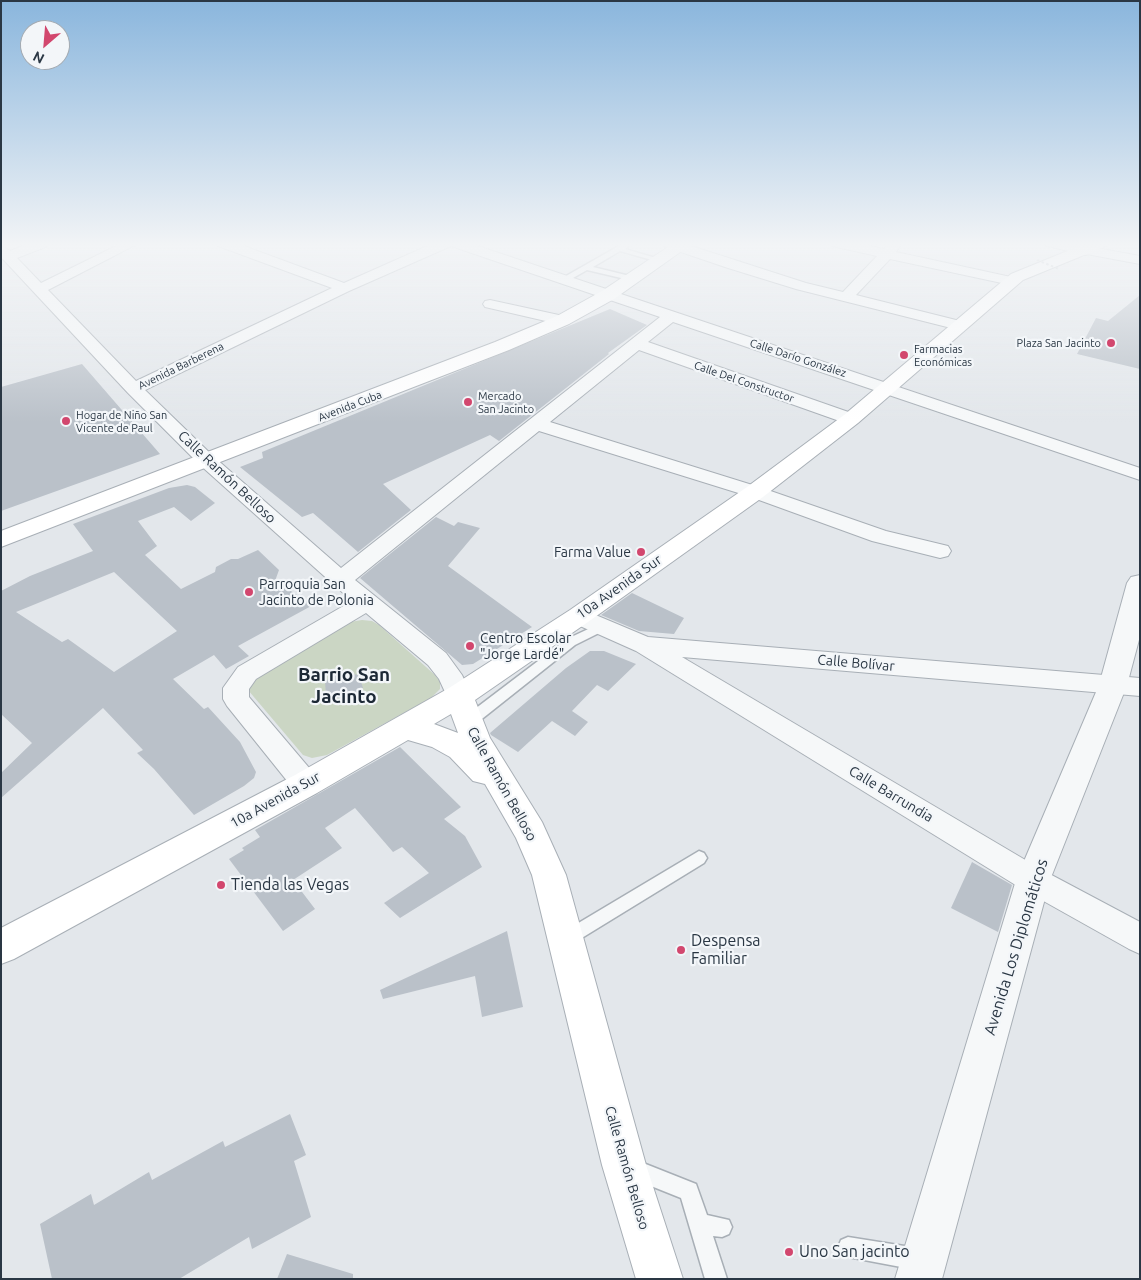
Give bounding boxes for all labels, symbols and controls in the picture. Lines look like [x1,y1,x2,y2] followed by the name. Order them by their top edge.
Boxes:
[20,20,70,70] north arrow
[30,48,47,67] text: N
[748,336,848,380] street label: Calle Darío González
[1017,336,1101,350] place label: Plaza San Jacinto
[1105,337,1117,349] marker: Plaza San Jacinto
[136,340,226,392] street label: Avenida Barberena
[914,342,972,368] place label: Farmacias Económicas
[898,349,910,361] marker: Farmacias Económicas
[692,359,796,405] street label: Calle Del Constructor
[316,388,384,424] street label: Avenida Cuba
[478,389,534,415] place label: Mercado San Jacinto
[462,396,474,408] marker: Mercado San Jacinto
[76,408,167,434] place label: Hogar de Niño San Vicente de Paul
[60,415,72,427] marker: Hogar de Niño San Vicente de Paul
[175,427,279,527] street label: Calle Ramón Belloso
[554,544,631,560] place label: Farma Value
[635,546,647,558] marker: Farma Value
[573,551,665,623] street label: 10a Avenida Sur
[259,576,374,608] place label: Parroquia San Jacinto de Polonia
[243,586,255,598] marker: Parroquia San Jacinto de Polonia
[480,630,571,662] place label: Centro Escolar "Jorge Lardé"
[464,640,476,652] marker: Centro Escolar "Jorge Lardé"
[817,651,895,675] street label: Calle Bolívar
[298,664,390,708] district label: Barrio San Jacinto
[464,724,540,844] street label: Calle Ramón Belloso
[846,762,936,826] street label: Calle Barrundia
[227,768,323,832] street label: 10a Avenida Sur
[980,857,1052,1037] street label: Avenida Los Diplomáticos
[231,875,349,895] place label: Tienda las Vegas
[215,879,227,891] marker: Tienda las Vegas
[691,931,761,969] place label: Despensa Familiar
[675,944,687,956] marker: Despensa Familiar
[601,1104,653,1232] street label: Calle Ramón Belloso
[799,1242,910,1262] place label: Uno San jacinto
[783,1246,795,1258] marker: Uno San jacinto

